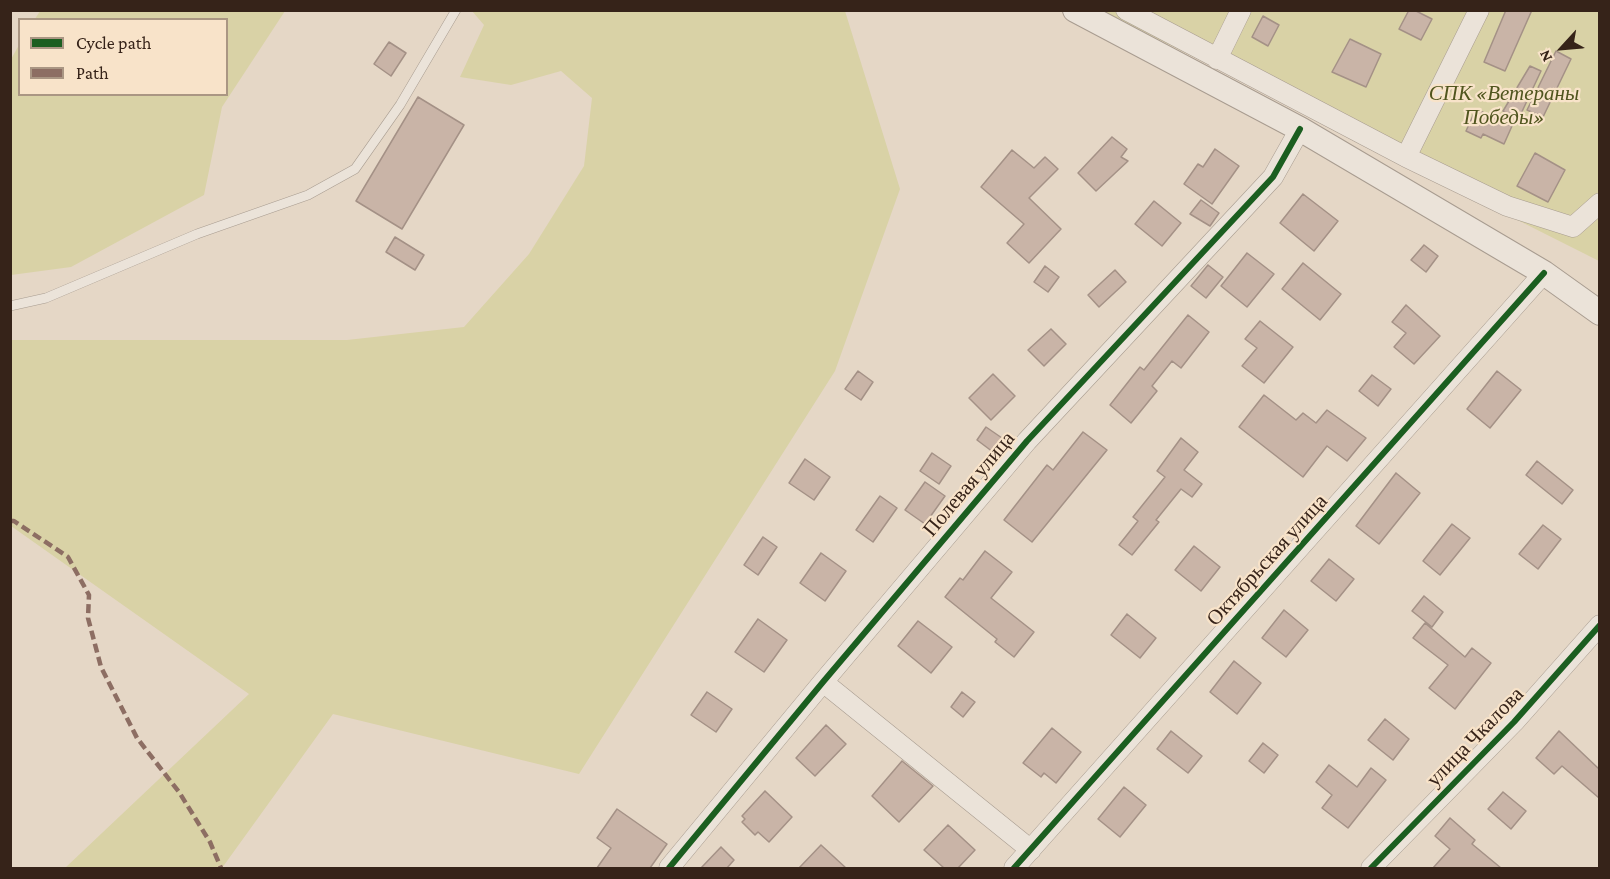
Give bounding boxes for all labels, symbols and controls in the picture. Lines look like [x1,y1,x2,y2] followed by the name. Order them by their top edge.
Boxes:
[18,18,228,96] legend
[1532,18,1592,78] north arrow
[76,33,151,53] text: Cycle path
[1535,47,1555,65] text: N
[76,63,109,83] text: Path
[1429,81,1579,131] park label: СПК «Ветераны Победы»
[918,426,1020,542] street label: Полевая улица
[1201,489,1333,631] street label: Октябрьская улица
[1421,682,1529,792] street label: улица Чкалова

